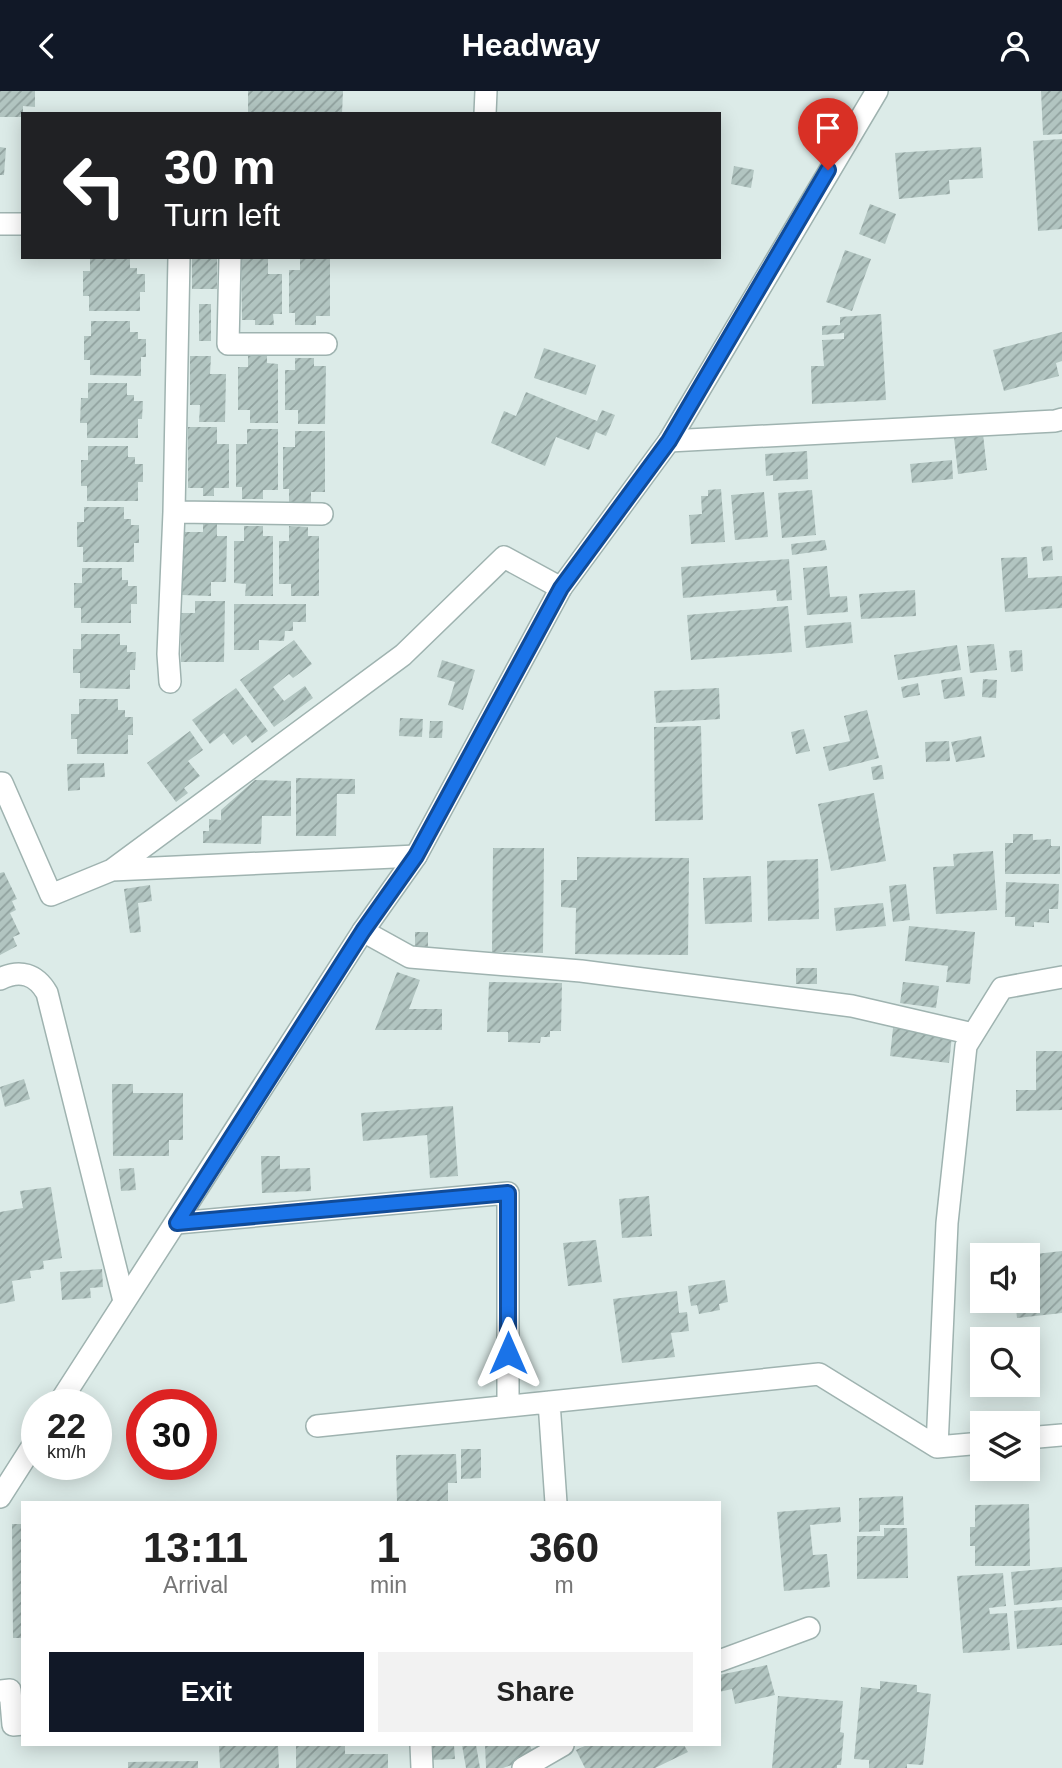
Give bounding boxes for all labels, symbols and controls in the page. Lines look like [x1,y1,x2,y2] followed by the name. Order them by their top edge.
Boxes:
[28,27,66,65] icon: back
[462,27,600,63] text: Headway
[996,27,1034,65] icon: person
[798,98,858,170] pin
[809,109,847,147] icon: arrive
[49,140,140,231] icon: left
[164,140,276,194] text: 30 m
[164,197,280,233] text: Turn left
[970,1243,1040,1481] map controls
[970,1243,1040,1313] button: sound
[471,1316,545,1390] position arrow
[970,1327,1040,1397] button: search
[126,1389,217,1480] speed limit sign: 30
[47,1406,86,1445] text: 22
[970,1411,1040,1481] button: layers
[47,1442,86,1462] text: km/h
[143,1524,248,1571] text: 13:11
[377,1524,400,1571] text: 1
[529,1524,599,1571] text: 360
[163,1572,228,1598] text: Arrival
[370,1572,407,1598] text: min
[554,1572,574,1598] text: m
[49,1652,364,1732] button: Exit
[378,1652,693,1732] button: Share

